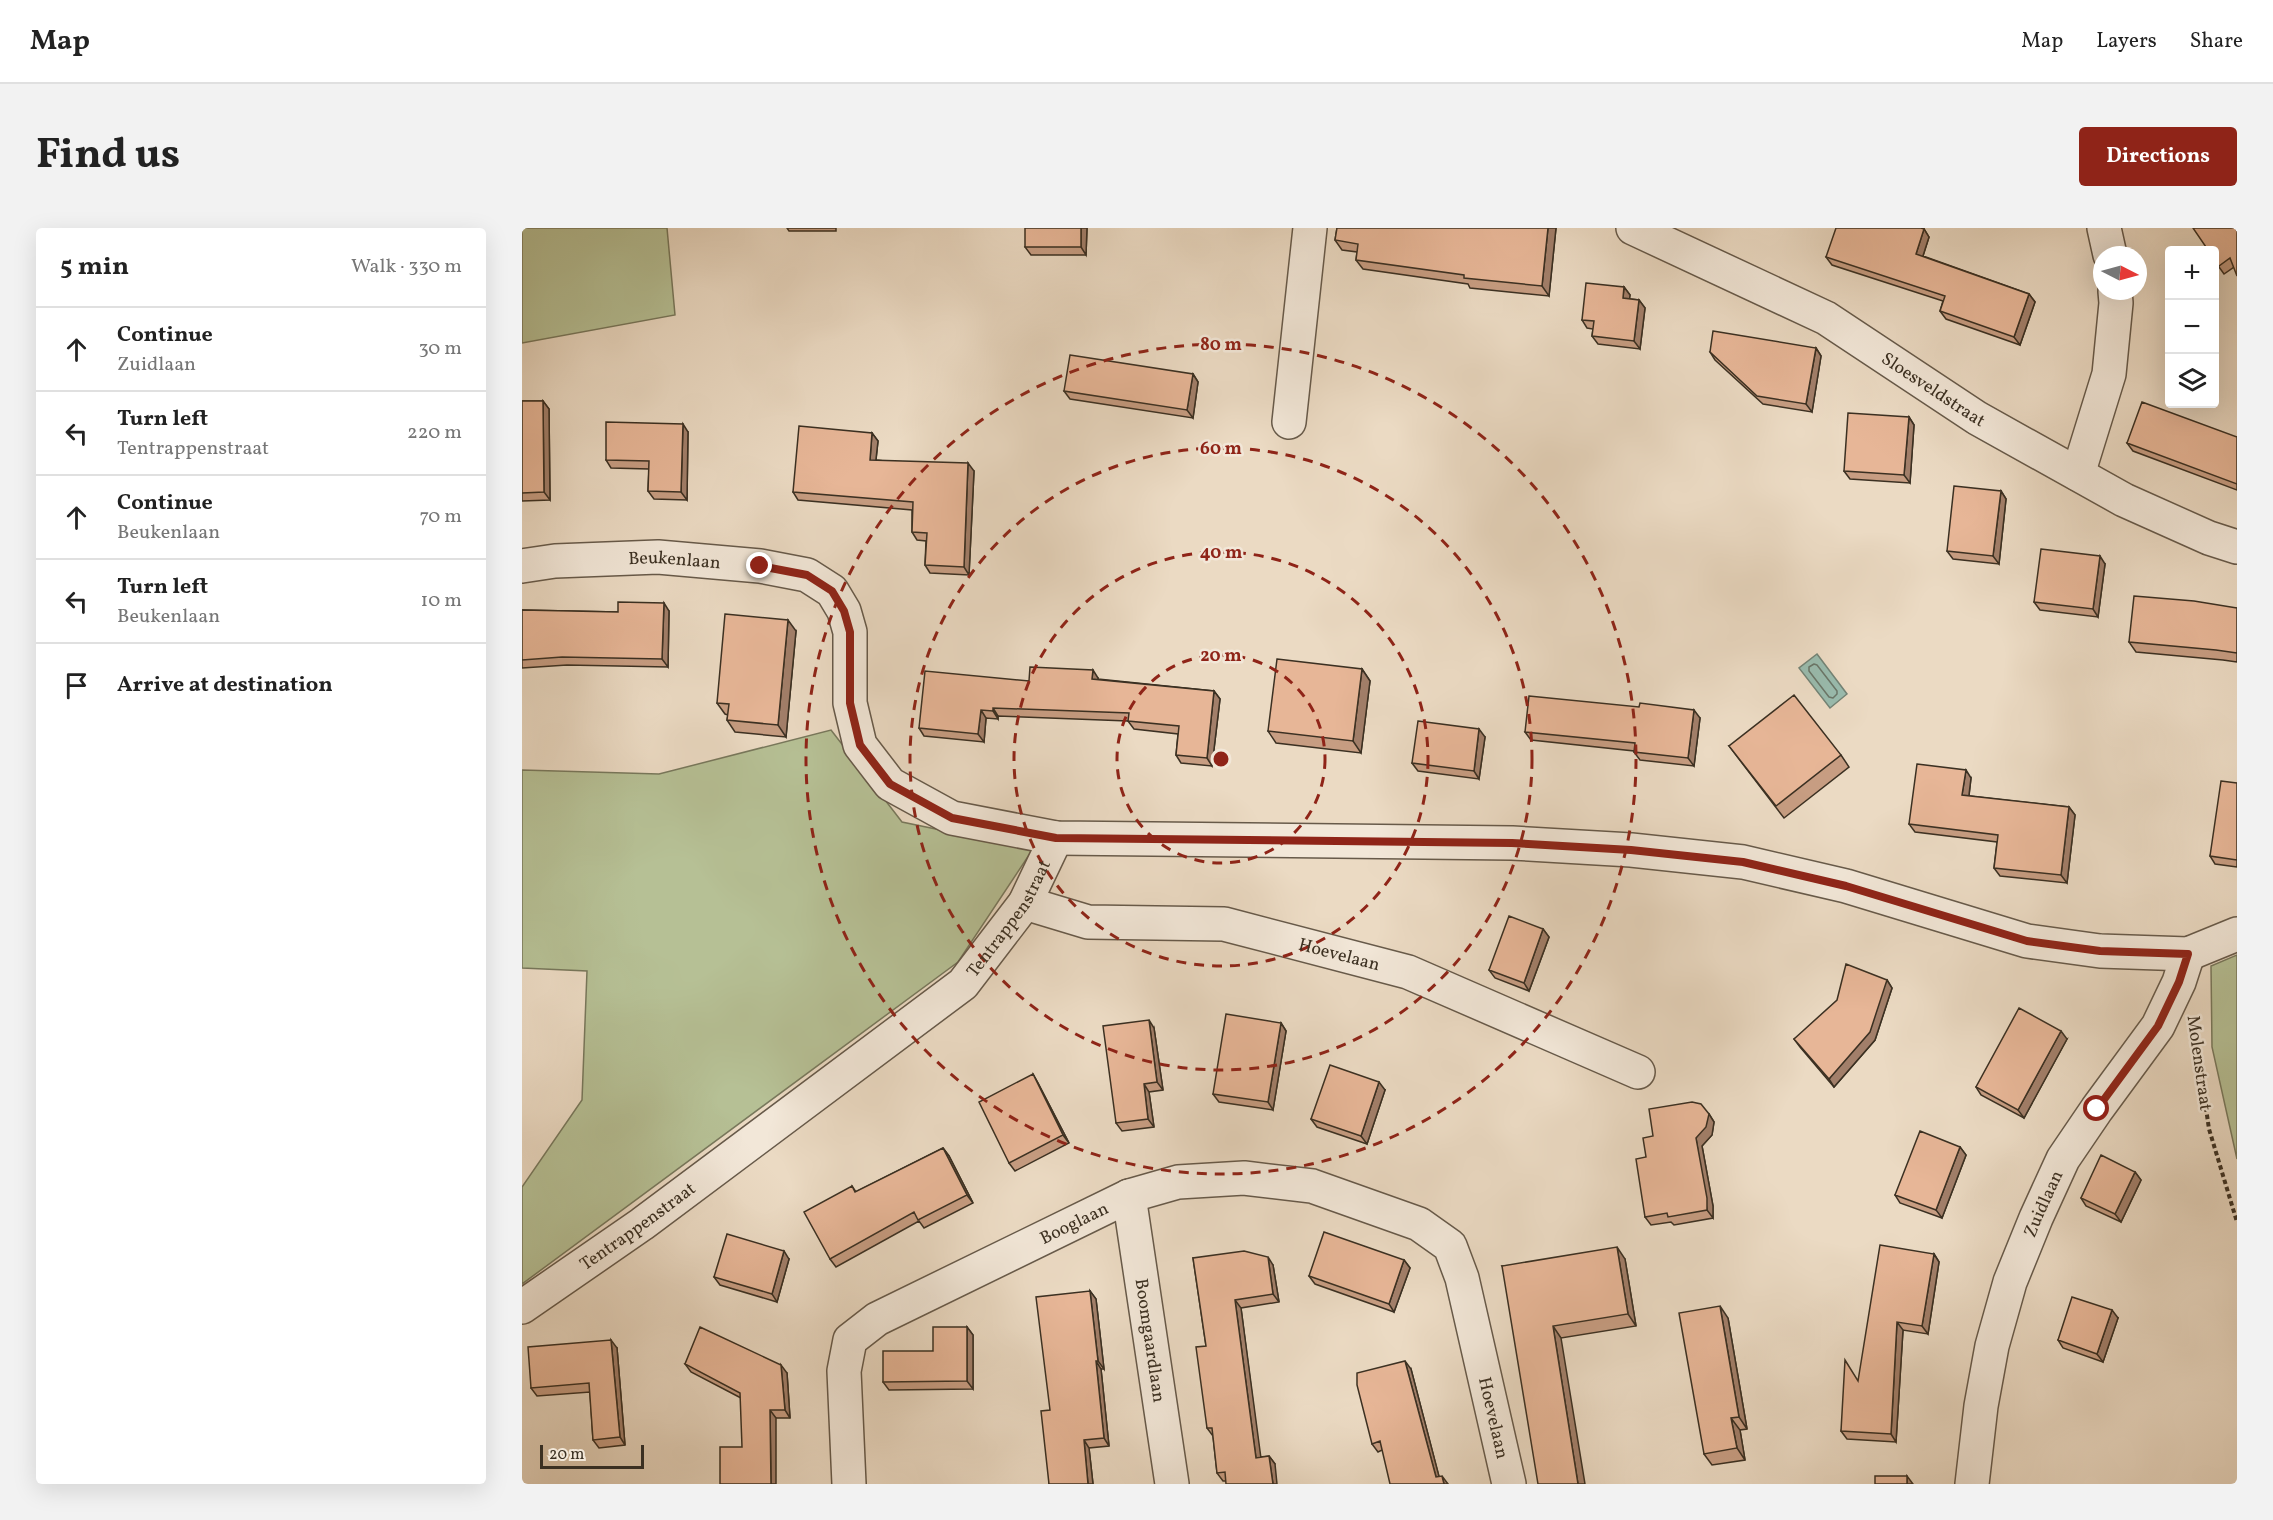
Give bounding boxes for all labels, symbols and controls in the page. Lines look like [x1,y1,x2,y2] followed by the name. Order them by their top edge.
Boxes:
[30,22,90,61] text: Map
[2021,27,2063,56] text: Map
[2096,27,2157,56] text: Layers
[2190,27,2243,56] text: Share
[36,127,180,186] text: Find us
[2079,127,2237,186] button: Directions
[2093,246,2147,300] north arrow
[2165,246,2219,408] map controls
[2165,246,2219,300] button: +
[60,249,129,285] text: 5 min
[351,253,462,281] text: Walk · 330 m
[2165,300,2219,354] button: −
[117,320,213,351] text: Continue
[60,333,93,366] icon: ahead
[1200,333,1242,358] text: 80 m
[418,335,462,363] text: 30 m
[1876,347,1989,434] street label: Sloesveldstraat
[117,351,196,379] text: Zuidlaan
[2165,354,2219,408] button: layers
[117,404,208,435] text: Turn left
[60,417,93,450] icon: left
[407,419,462,447] text: 220 m
[117,435,269,463] text: Tentrappenstraat
[1200,437,1242,462] text: 60 m
[117,488,213,519] text: Continue
[60,501,93,534] icon: ahead
[419,503,462,531] text: 70 m
[117,519,220,547] text: Beukenlaan
[1200,541,1242,566] text: 40 m
[628,546,722,577] street label: Beukenlaan
[746,552,772,578] route end
[117,572,208,603] text: Turn left
[60,585,93,618] icon: left
[421,587,462,615] text: 10 m
[117,603,220,631] text: Beukenlaan
[1200,644,1242,669] text: 20 m
[60,669,93,702] icon: arrive
[117,670,333,701] text: Arrive at destination
[1211,749,1231,769] centre of rings
[961,856,1058,983] street label: Tentrappenstraat
[1295,933,1383,978] street label: Hoevelaan
[2179,1014,2218,1112] street label: Molenstraat
[2083,1095,2109,1121] route start
[2018,1166,2070,1241] street label: Zuidlaan
[575,1177,701,1277] street label: Tentrappenstraat
[1036,1197,1113,1252] street label: Booglaan
[1127,1277,1171,1405] street label: Boomgaardlaan
[1471,1375,1514,1462] street label: Hoevelaan
[540,1442,644,1470] scale bar
[549,1444,584,1466] text: 20 m

